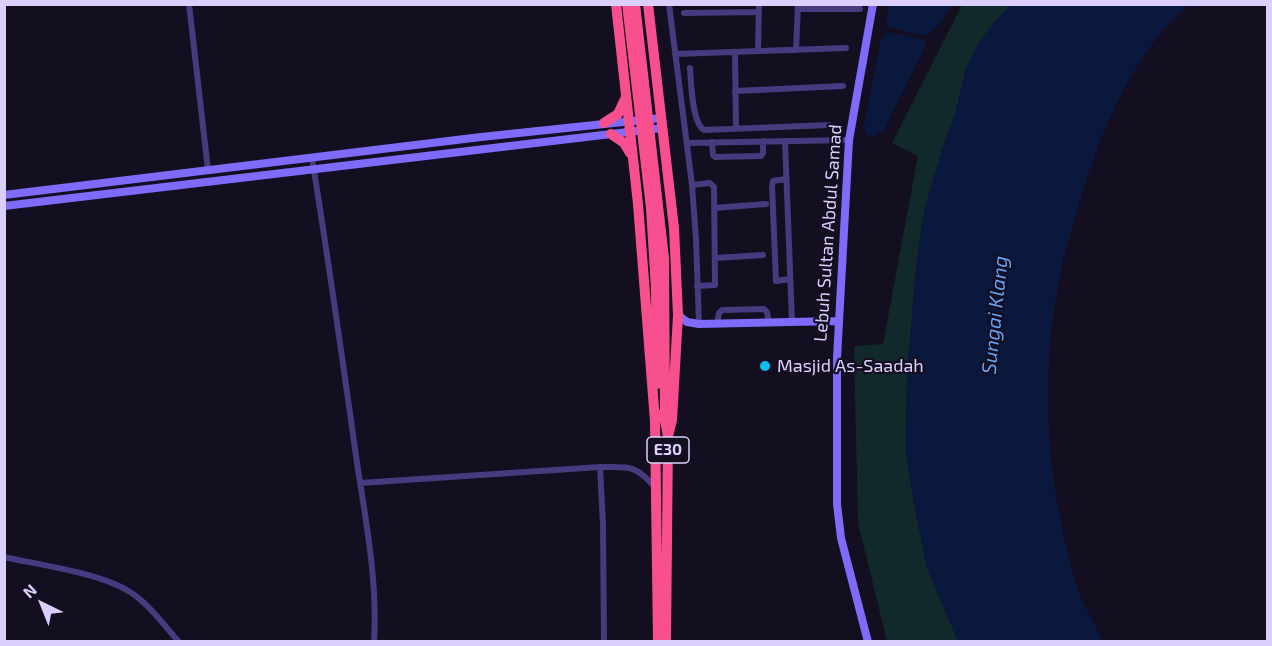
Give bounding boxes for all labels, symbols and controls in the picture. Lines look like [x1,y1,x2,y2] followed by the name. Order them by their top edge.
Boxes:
[810,124,846,342] street label: Lebuh Sultan Abdul Samad
[977,255,1013,375] water label: Sungai Klang
[777,355,924,377] place label: Masjid As-Saadah
[758,359,772,373] marker: Masjid As-Saadah
[647,437,689,463] road number: E30
[12,574,72,634] north arrow
[19,580,40,601] text: N

